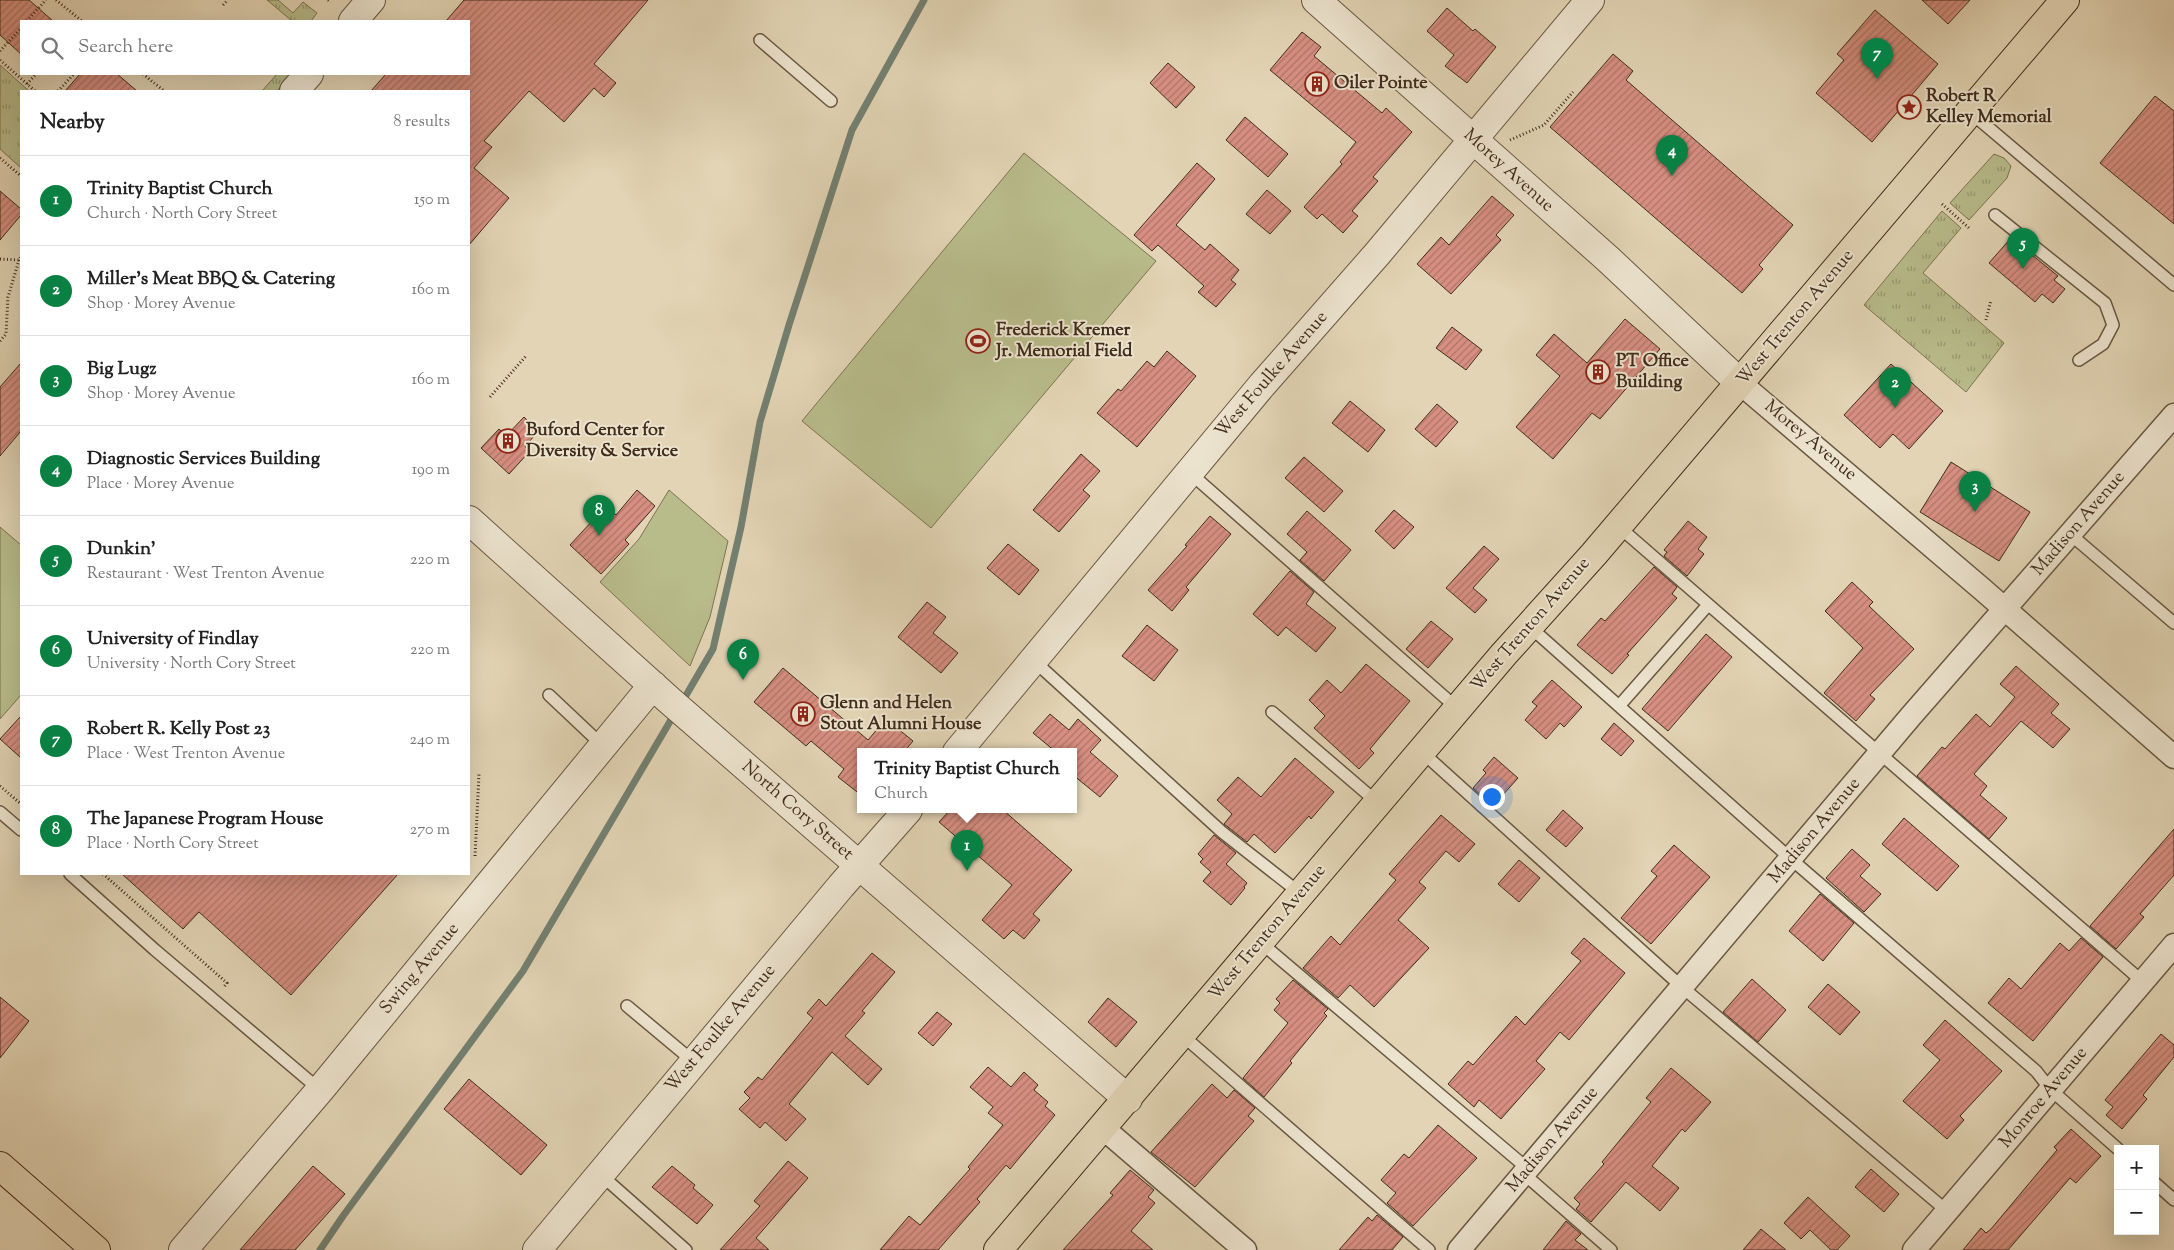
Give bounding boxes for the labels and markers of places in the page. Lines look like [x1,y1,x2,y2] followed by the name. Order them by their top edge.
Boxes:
[1861,38,1893,79] pin: 7
[1304,71,1330,97] building icon: Oiler Pointe
[1334,71,1428,97] place label: Oiler Pointe
[1926,84,2053,131] place label: Robert R Kelley Memorial
[1896,94,1922,120] place icon: Robert R Kelley Memorial
[1656,135,1688,176] pin: 4
[2007,228,2039,269] pin: 5
[994,318,1133,365] place label: Frederick Kremer Jr. Memorial Field
[965,328,991,354] sports icon: Frederick Kremer Jr. Memorial Field
[1616,349,1690,396] place label: PT Office Building
[1585,359,1611,385] building icon: PT Office Building
[1879,367,1911,408] pin: 2
[526,418,679,465] place label: Buford Center for Diversity & Service
[495,428,521,454] building icon: Buford Center for Diversity & Service
[1959,471,1991,512] pin: 3
[583,495,615,536] pin: 8
[727,639,759,680] pin: 6
[820,691,982,738] place label: Glenn and Helen Stout Alumni House
[790,701,816,727] building icon: Glenn and Helen Stout Alumni House
[951,830,983,871] pin: 1

